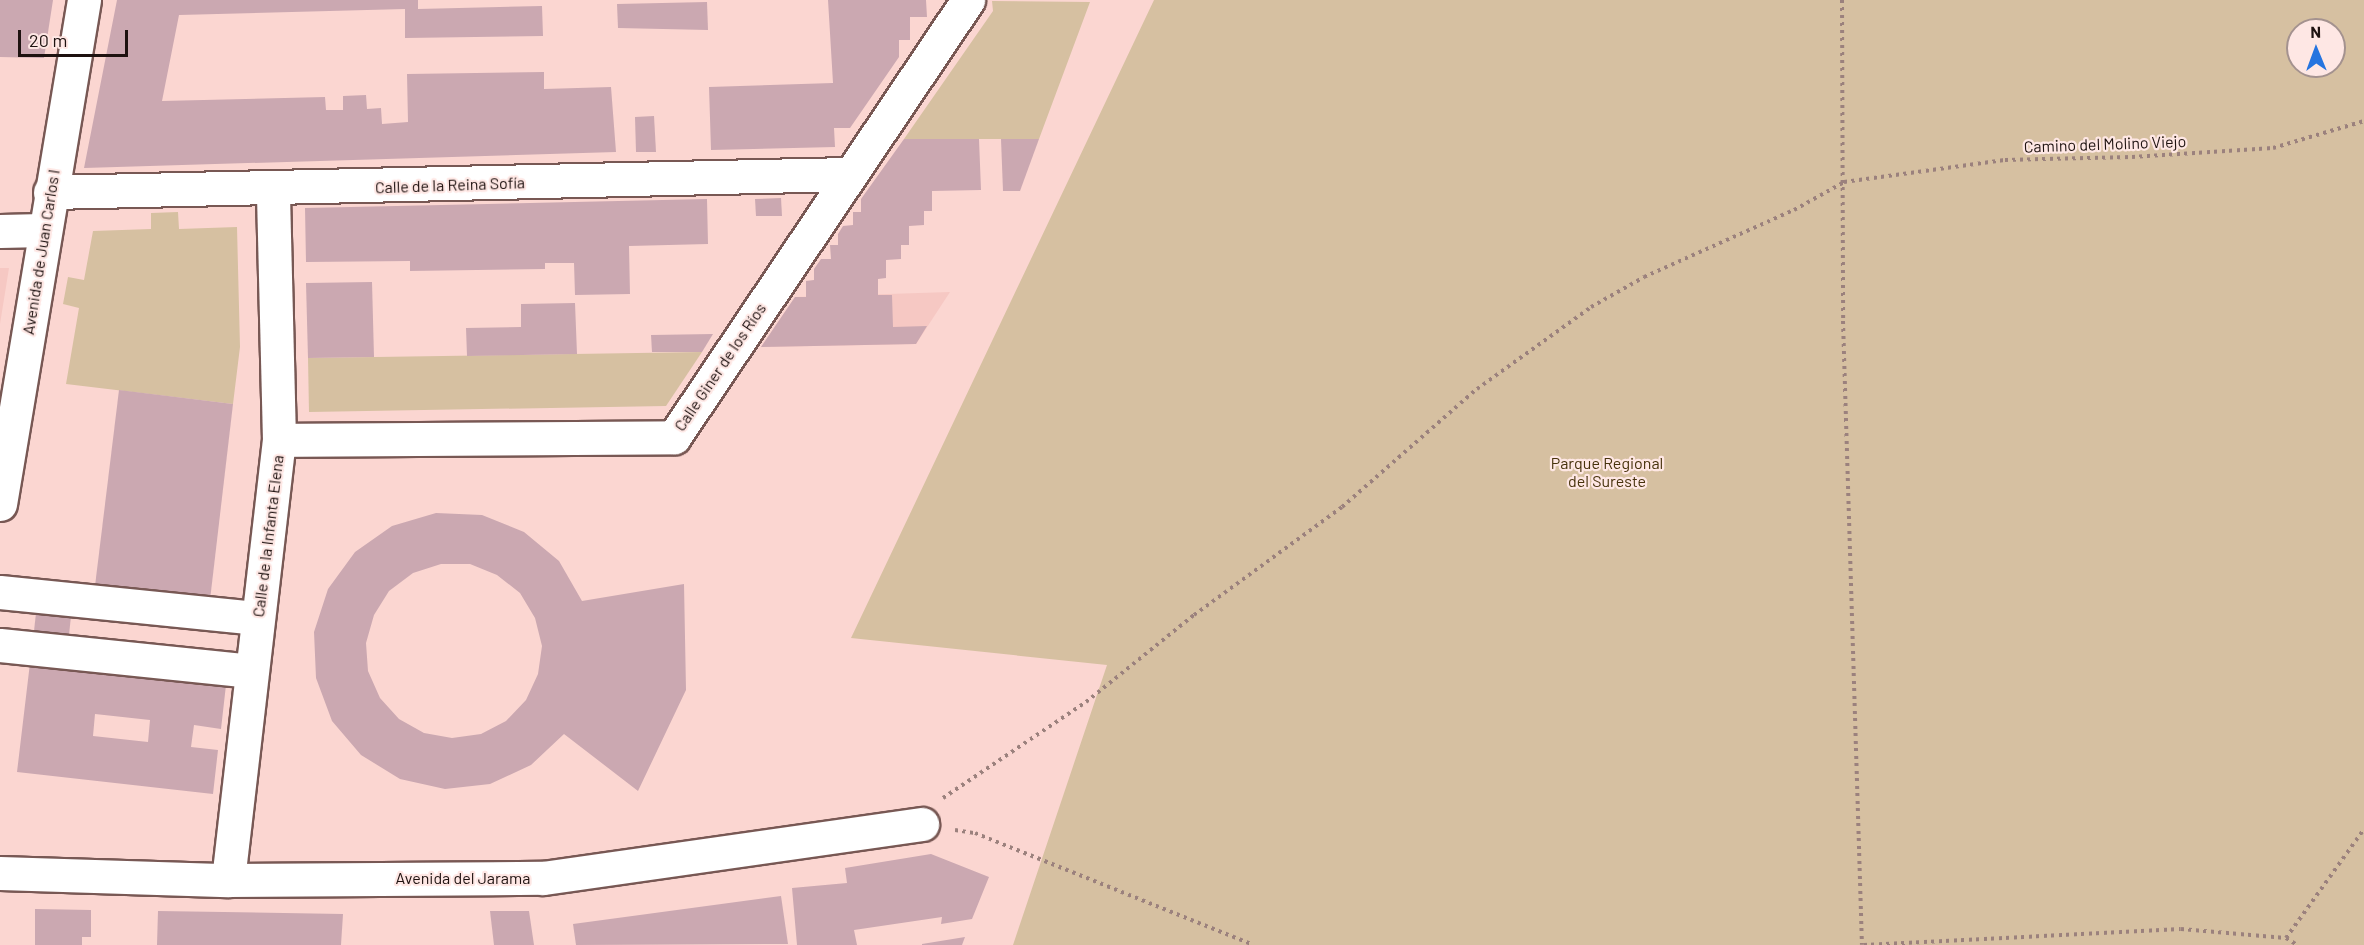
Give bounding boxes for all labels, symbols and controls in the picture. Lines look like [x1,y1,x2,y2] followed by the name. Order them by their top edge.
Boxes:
[21,18,130,56] scale bar
[2286,18,2346,78] north arrow
[2310,22,2321,41] text: N
[29,29,67,51] text: 20 m
[2023,132,2187,156] street label: Camino del Molino Viejo
[18,168,64,336] street label: Avenida de Juan Carlos I
[375,173,525,197] street label: Calle de la Reina Sofía
[670,299,770,435] street label: Calle Giner de los Ríos
[1551,453,1663,491] park label: Parque Regional del Sureste
[249,454,287,618] street label: Calle de la Infanta Elena
[396,868,530,888] street label: Avenida del Jarama

